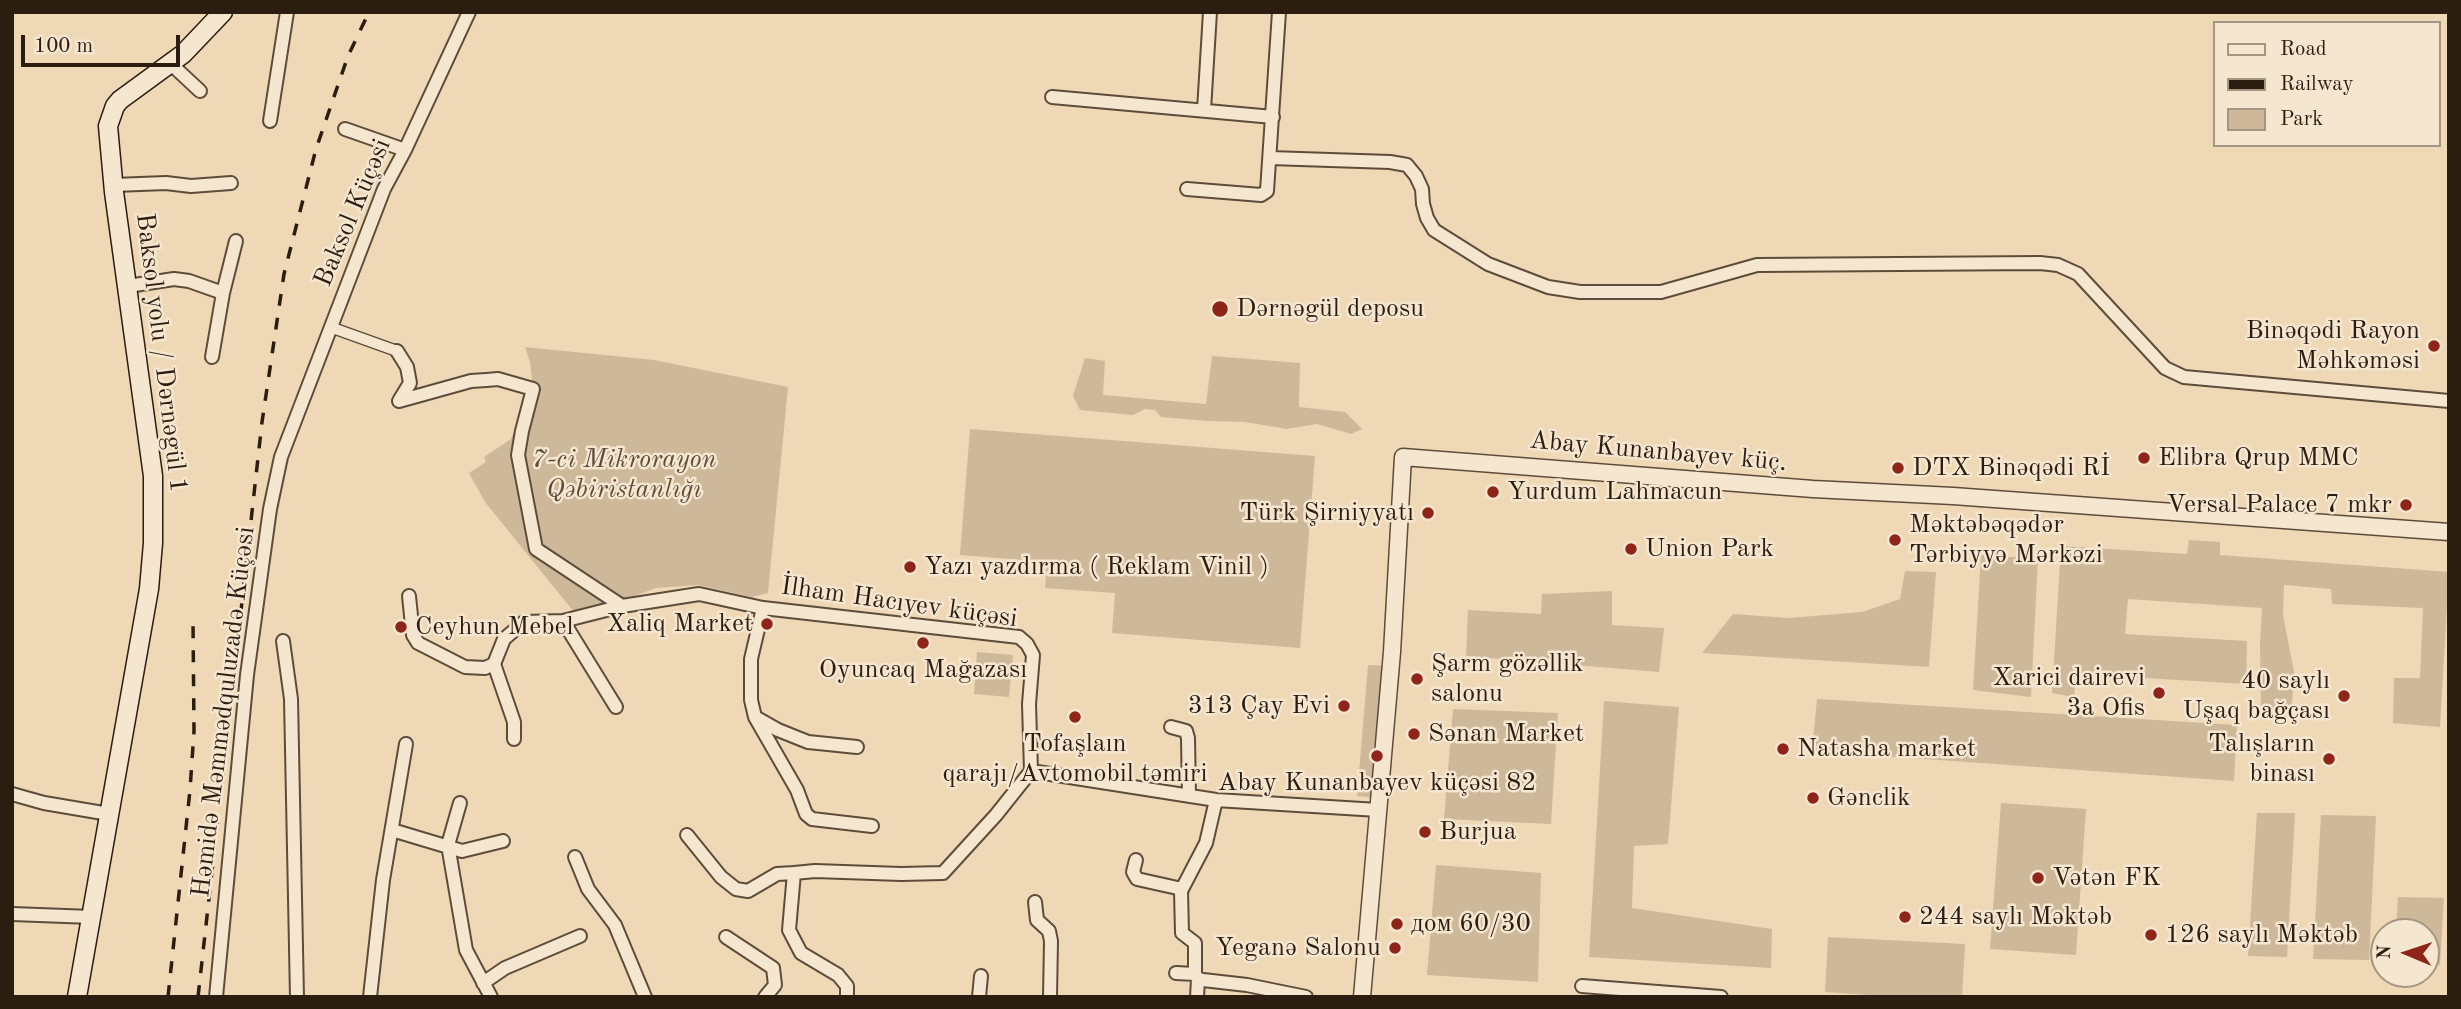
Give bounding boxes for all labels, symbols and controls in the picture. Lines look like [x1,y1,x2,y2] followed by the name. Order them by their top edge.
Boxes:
[24,21,184,65] scale bar
[2212,21,2440,147] legend
[34,36,93,57] text: 100 m
[2280,39,2327,60] text: Road
[2280,74,2354,95] text: Railway
[2280,109,2323,130] text: Park
[308,134,398,292] street label: Baksol Küçəsi
[128,211,194,495] street label: Baksol yolu / Dərnəgül 1
[1236,293,1424,325] place label: Dərnəgül deposu
[1210,299,1230,319] marker: Dərnəgül deposu
[2246,315,2420,376] place label: Binəqədi Rayon Məhkəməsi
[2426,338,2442,354] marker: Binəqədi Rayon Məhkəməsi
[1528,425,1788,479] street label: Abay Kunanbayev küç.
[2158,442,2359,474] place label: Elibra Qrup MMC
[532,444,716,505] park label: 7-ci Mikrorayon Qəbiristanlığı
[2136,450,2152,466] marker: Elibra Qrup MMC
[1912,452,2110,484] place label: DTX Binəqədi Rİ
[1890,460,1906,476] marker: DTX Binəqədi Rİ
[1507,476,1722,508] place label: Yurdum Lahmacun
[1485,484,1501,500] marker: Yurdum Lahmacun
[2166,489,2392,521] place label: Versal Palace 7 mkr
[1240,497,1414,529] place label: Türk Şirniyyatı
[2398,497,2414,513] marker: Versal Palace 7 mkr
[1420,505,1436,521] marker: Türk Şirniyyatı
[1909,509,2103,570] place label: Məktəbəqədər Tərbiyyə Mərkəzi
[186,525,262,899] street label: Həmidə Məmmədquluzadə Küçəsi
[1887,532,1903,548] marker: Məktəbəqədər Tərbiyyə Mərkəzi
[1645,533,1774,565] place label: Union Park
[1623,541,1639,557] marker: Union Park
[924,551,1269,583] place label: Yazı yazdırma ( Reklam Vinil )
[902,559,918,575] marker: Yazı yazdırma ( Reklam Vinil )
[779,571,1019,635] street label: İlham Hacıyev küçəsi
[606,608,753,640] place label: Xaliq Market
[415,611,574,643] place label: Ceyhun Mebel
[759,616,775,632] marker: Xaliq Market
[393,619,409,635] marker: Ceyhun Mebel
[915,635,931,651] marker: Oyuncaq Mağazası
[1431,648,1583,710] place label: Şarm gözəllik salonu
[819,654,1027,686] place label: Oyuncaq Mağazası
[1992,662,2145,724] place label: Xarici dairevi 3a Ofis
[2183,665,2330,726] place label: 40 saylı Uşaq bağçası
[1409,671,1425,687] marker: Şarm gözəllik salonu
[2151,685,2167,701] marker: Xarici dairevi 3a Ofis
[2336,688,2352,704] marker: 40 saylı Uşaq bağçası
[1188,690,1330,722] place label: 313 Çay Evi
[1336,698,1352,714] marker: 313 Çay Evi
[1067,709,1083,725] marker: Tofaşlaın qarajı/Avtomobil təmiri
[1428,718,1584,750] place label: Sənan Market
[1406,726,1422,742] marker: Sənan Market
[943,728,1207,790] place label: Tofaşlaın qarajı/Avtomobil təmiri
[2208,728,2315,790] place label: Talışların binası
[1797,733,1976,765] place label: Natasha market
[1775,741,1791,757] marker: Natasha market
[1369,748,1385,764] marker: Abay Kunanbayev küçəsi 82
[2321,751,2337,767] marker: Talışların binası
[1218,767,1536,799] place label: Abay Kunanbayev küçəsi 82
[1827,782,1911,814] place label: Gənclik
[1805,790,1821,806] marker: Gənclik
[1439,816,1517,848] place label: Burjua
[1417,824,1433,840] marker: Burjua
[2052,862,2161,894] place label: Vətən FK
[2030,870,2046,886] marker: Vətən FK
[1919,901,2112,933] place label: 244 saylı Məktəb
[1411,908,1531,940] place label: дом 60/30
[1897,909,1913,925] marker: 244 saylı Məktəb
[1389,916,1405,932] marker: дом 60/30
[2370,918,2440,988] north arrow
[2165,919,2358,951] place label: 126 saylı Məktəb
[2143,927,2159,943] marker: 126 saylı Məktəb
[1215,932,1381,964] place label: Yeganə Salonu
[1387,940,1403,956] marker: Yeganə Salonu
[2376,945,2395,960] text: N

